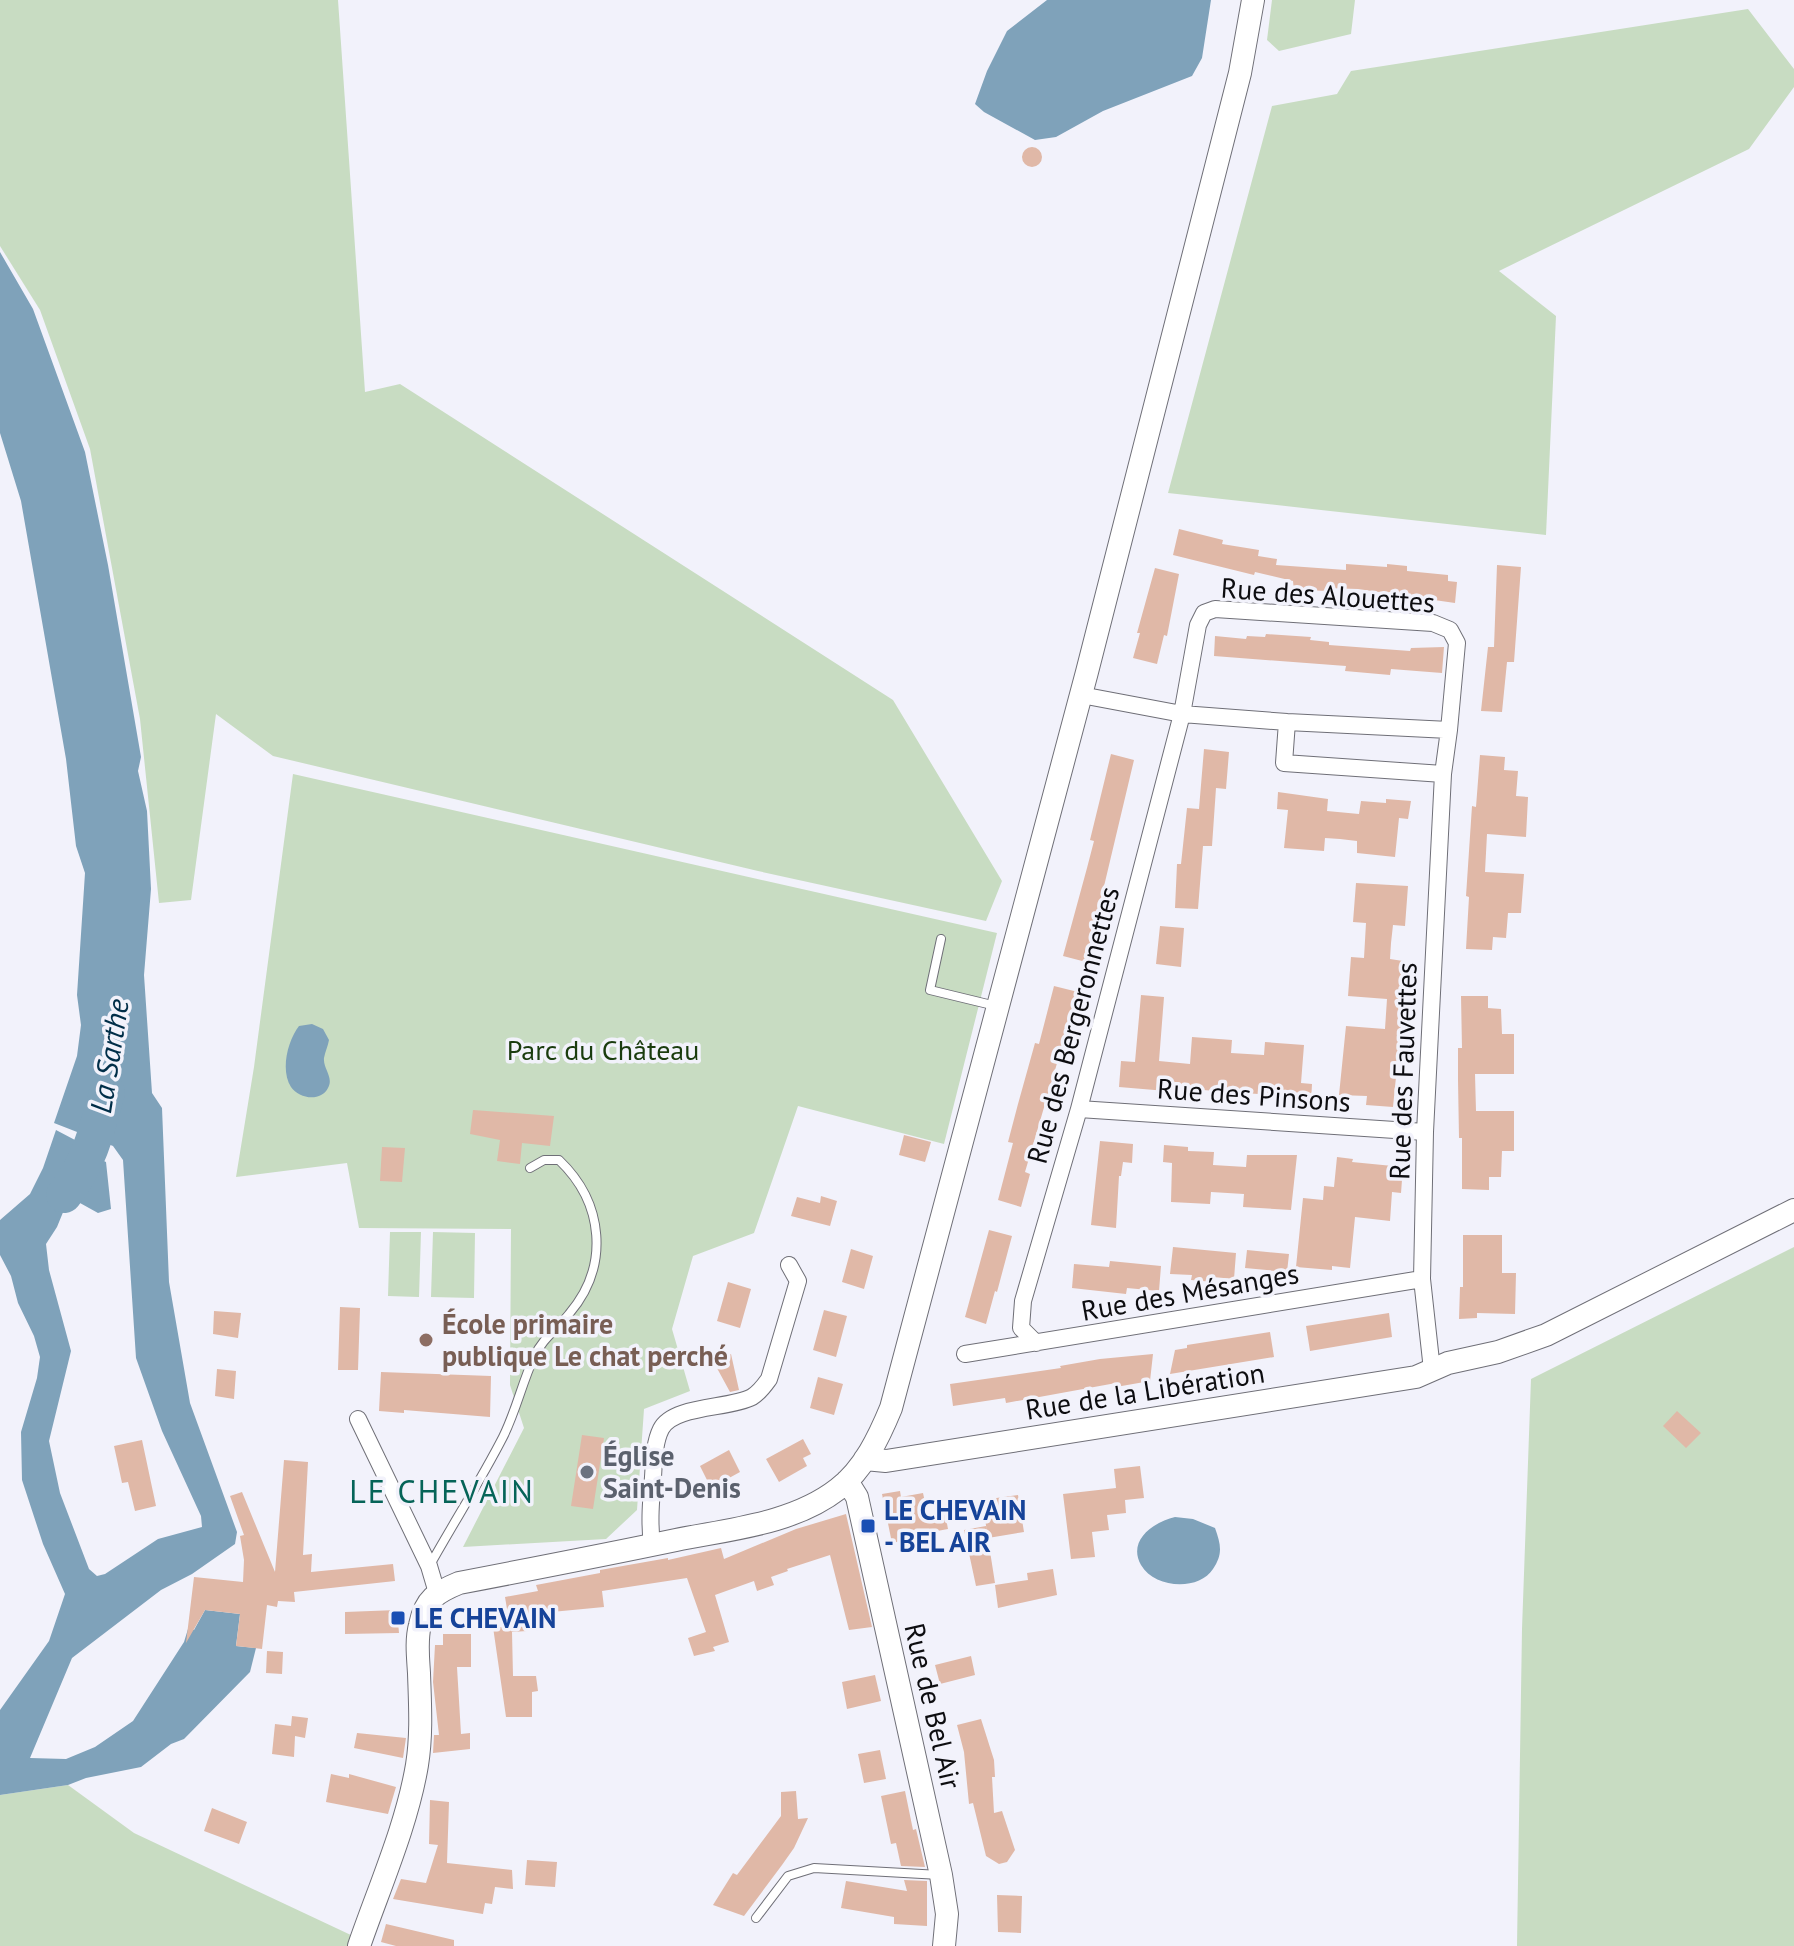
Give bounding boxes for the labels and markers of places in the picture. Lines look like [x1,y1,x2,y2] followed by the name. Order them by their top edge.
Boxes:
[442,1305,728,1374] place label: École primaire publique Le chat perché
[417,1331,435,1349] marker: École primaire publique Le chat perché
[603,1437,741,1506] place label: Église Saint-Denis
[578,1463,596,1481] marker: Église Saint-Denis
[884,1491,1027,1560] place label: LE CHEVAIN - BEL AIR
[859,1517,877,1535] marker: LE CHEVAIN - BEL AIR
[414,1599,557,1636] place label: LE CHEVAIN
[389,1609,407,1627] marker: LE CHEVAIN

